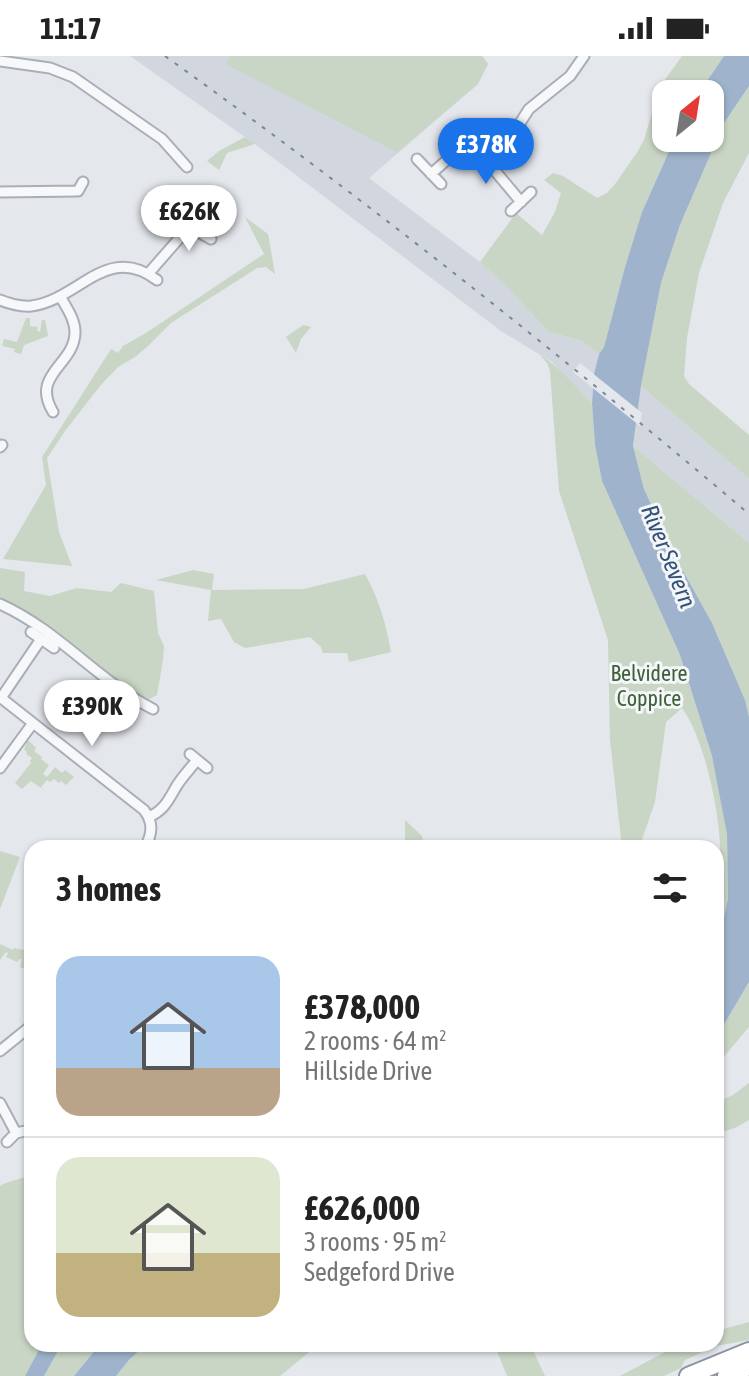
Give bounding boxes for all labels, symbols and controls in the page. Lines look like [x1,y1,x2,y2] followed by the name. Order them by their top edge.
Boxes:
[40,11,102,45] text: 11:17
[652,80,724,152] north arrow
[652,80,724,152] map controls
[430,118,542,186] pin: £378K
[456,129,516,159] text: £378K
[133,185,245,253] pin: £626K
[159,196,219,226] text: £626K
[636,501,702,612] water label: River Severn
[610,660,688,711] park label: Belvidere Coppice
[36,680,148,748] pin: £390K
[62,691,122,721] text: £390K
[648,866,692,910] icon: filters
[56,869,161,908] text: 3 homes
[304,987,420,1026] text: £378,000
[120,988,216,1084] icon: home
[304,1026,446,1056] text: 2 rooms · 64 m²
[304,1056,432,1086] text: Hillside Drive
[304,1188,420,1227] text: £626,000
[120,1189,216,1285] icon: home
[304,1227,446,1257] text: 3 rooms · 95 m²
[304,1257,455,1287] text: Sedgeford Drive

